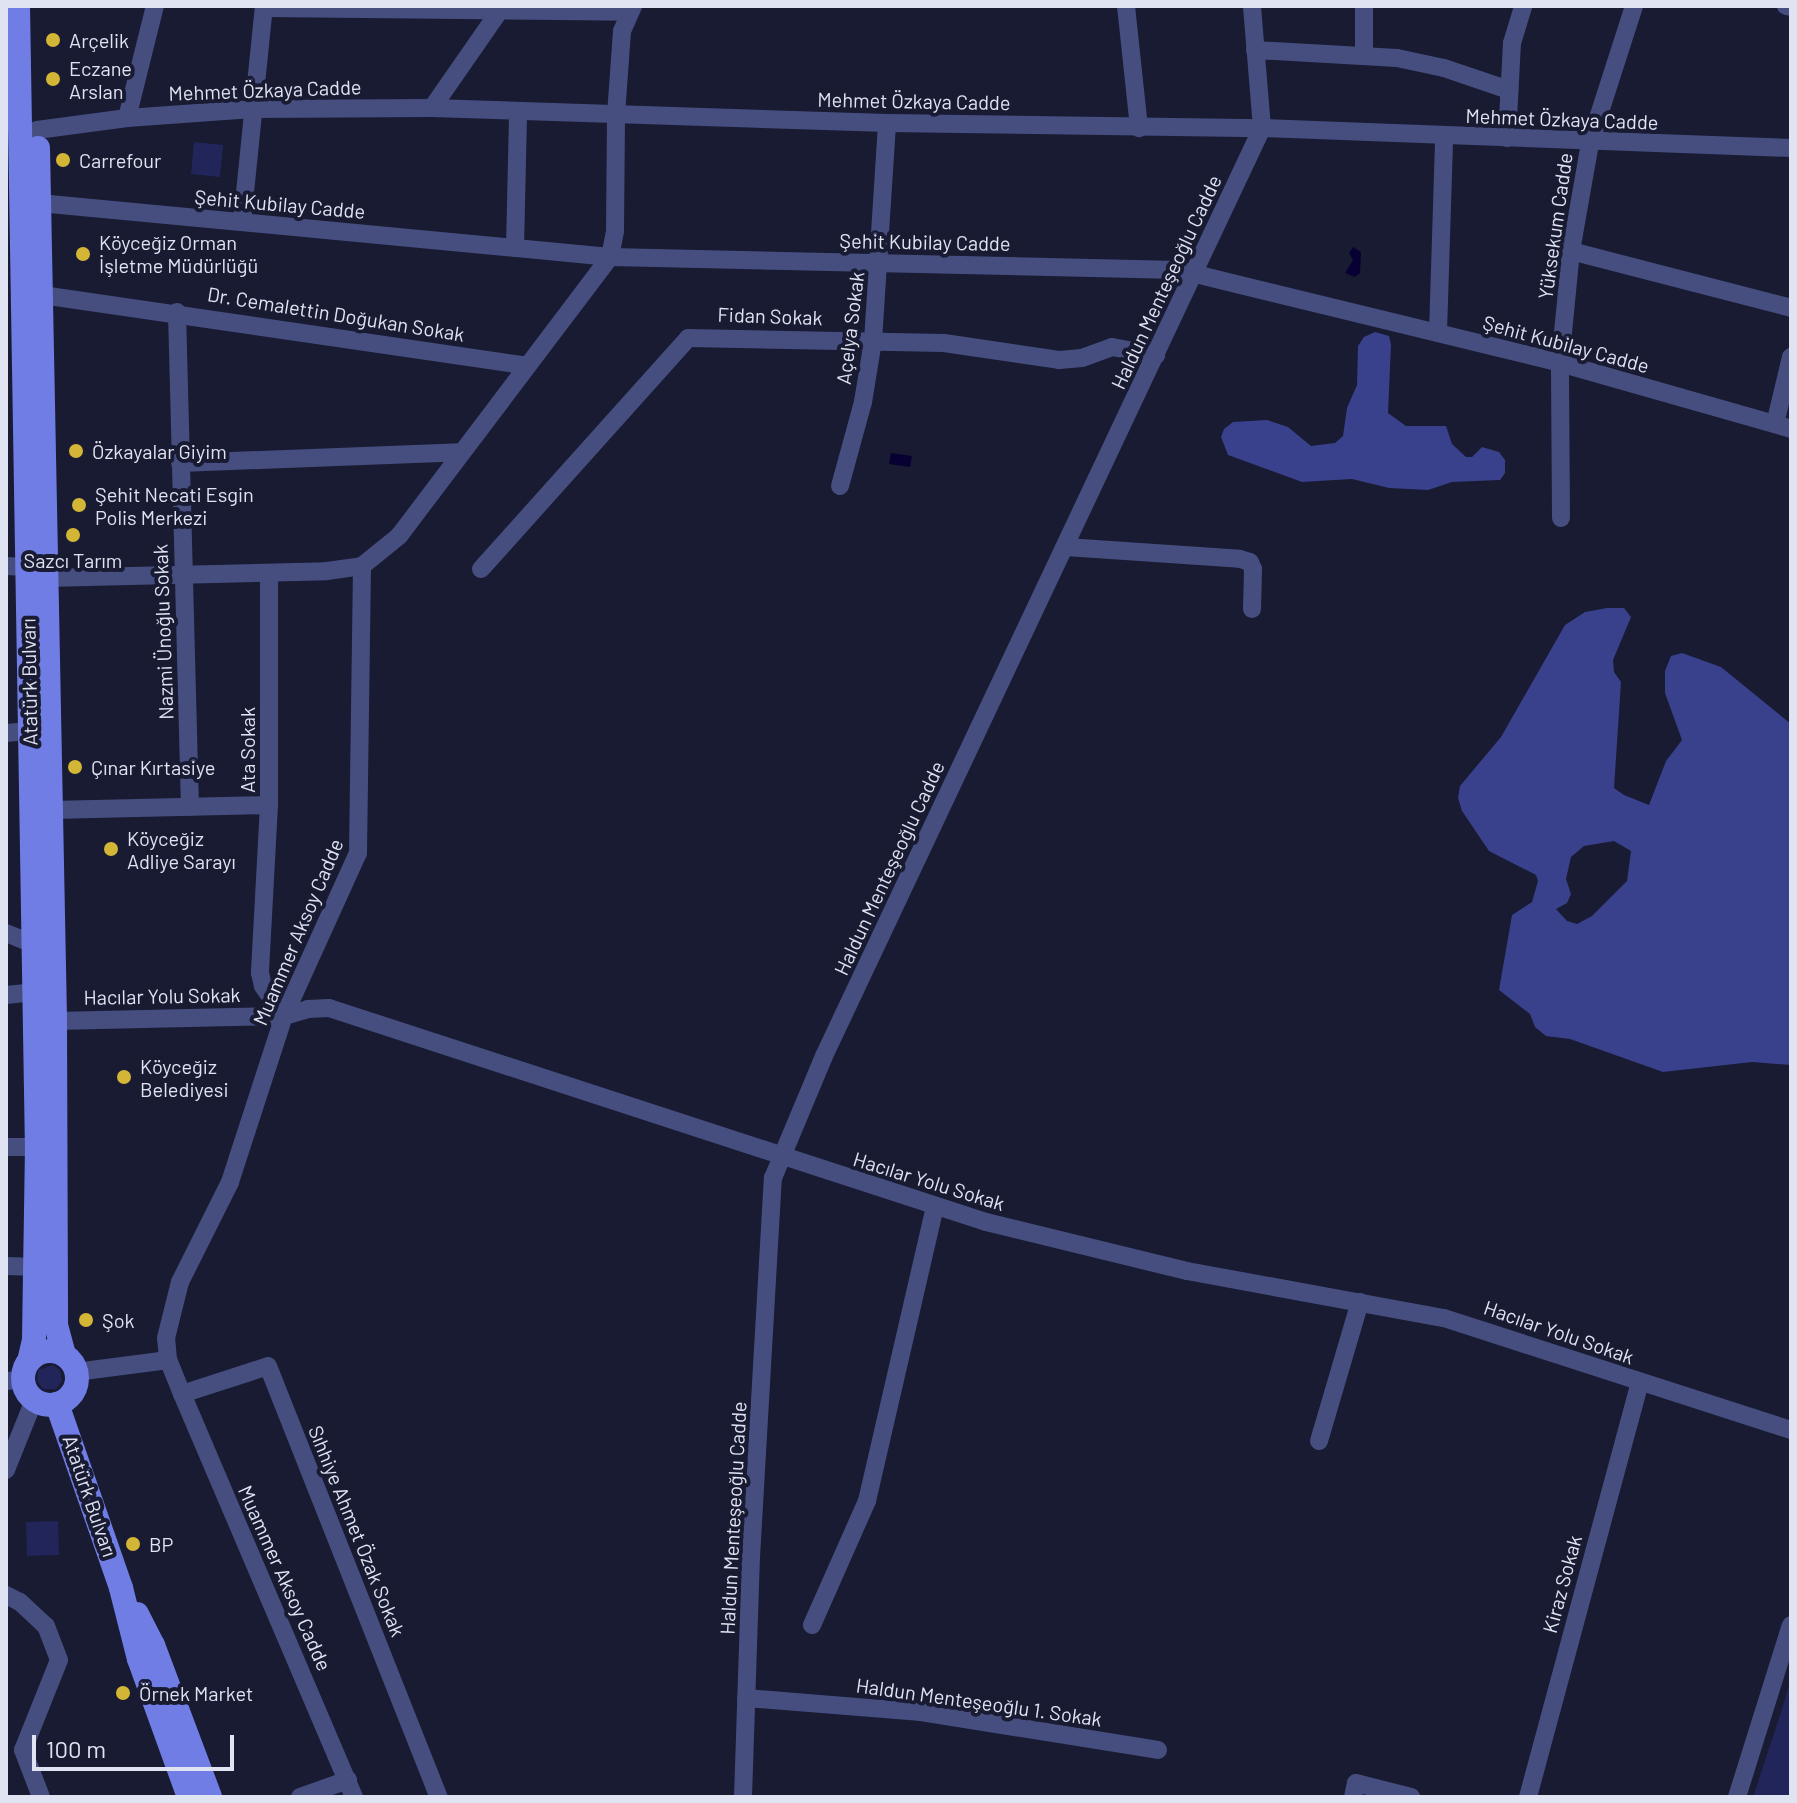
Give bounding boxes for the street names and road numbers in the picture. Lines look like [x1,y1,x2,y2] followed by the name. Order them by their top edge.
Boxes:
[168,75,362,105] street label: Mehmet Özkaya Cadde
[817,87,1011,115] street label: Mehmet Özkaya Cadde
[1465,104,1659,134] street label: Mehmet Özkaya Cadde
[1533,151,1577,301] street label: Yüksekum Cadde
[1106,171,1226,393] street label: Haldun Menteşeoğlu Cadde
[194,185,366,223] street label: Şehit Kubilay Cadde
[839,229,1011,255] street label: Şehit Kubilay Cadde
[831,270,869,386] street label: Açelya Sokak
[206,282,466,346] street label: Dr. Cemalettin Doğukan Sokak
[717,302,823,330] street label: Fidan Sokak
[1480,310,1652,378] street label: Şehit Kubilay Cadde
[148,544,178,720] street label: Nazmi Ünoğlu Sokak
[16,618,42,746] street label: Atatürk Bulvarı
[235,707,259,793] street label: Ata Sokak
[829,757,949,979] street label: Haldun Menteşeoğlu Cadde
[248,835,348,1029] street label: Muammer Aksoy Cadde
[83,983,241,1009] street label: Hacılar Yolu Sokak
[850,1147,1008,1215] street label: Hacılar Yolu Sokak
[1481,1295,1637,1369] street label: Hacılar Yolu Sokak
[715,1401,751,1635] street label: Haldun Menteşeoğlu Cadde
[304,1422,410,1640] street label: Sıhhiye Ahmet Özak Sokak
[58,1432,122,1560] street label: Atatürk Bulvarı
[233,1482,337,1674] street label: Muammer Aksoy Cadde
[1537,1532,1587,1636] street label: Kiraz Sokak
[855,1673,1103,1731] street label: Haldun Menteşeoğlu 1. Sokak

